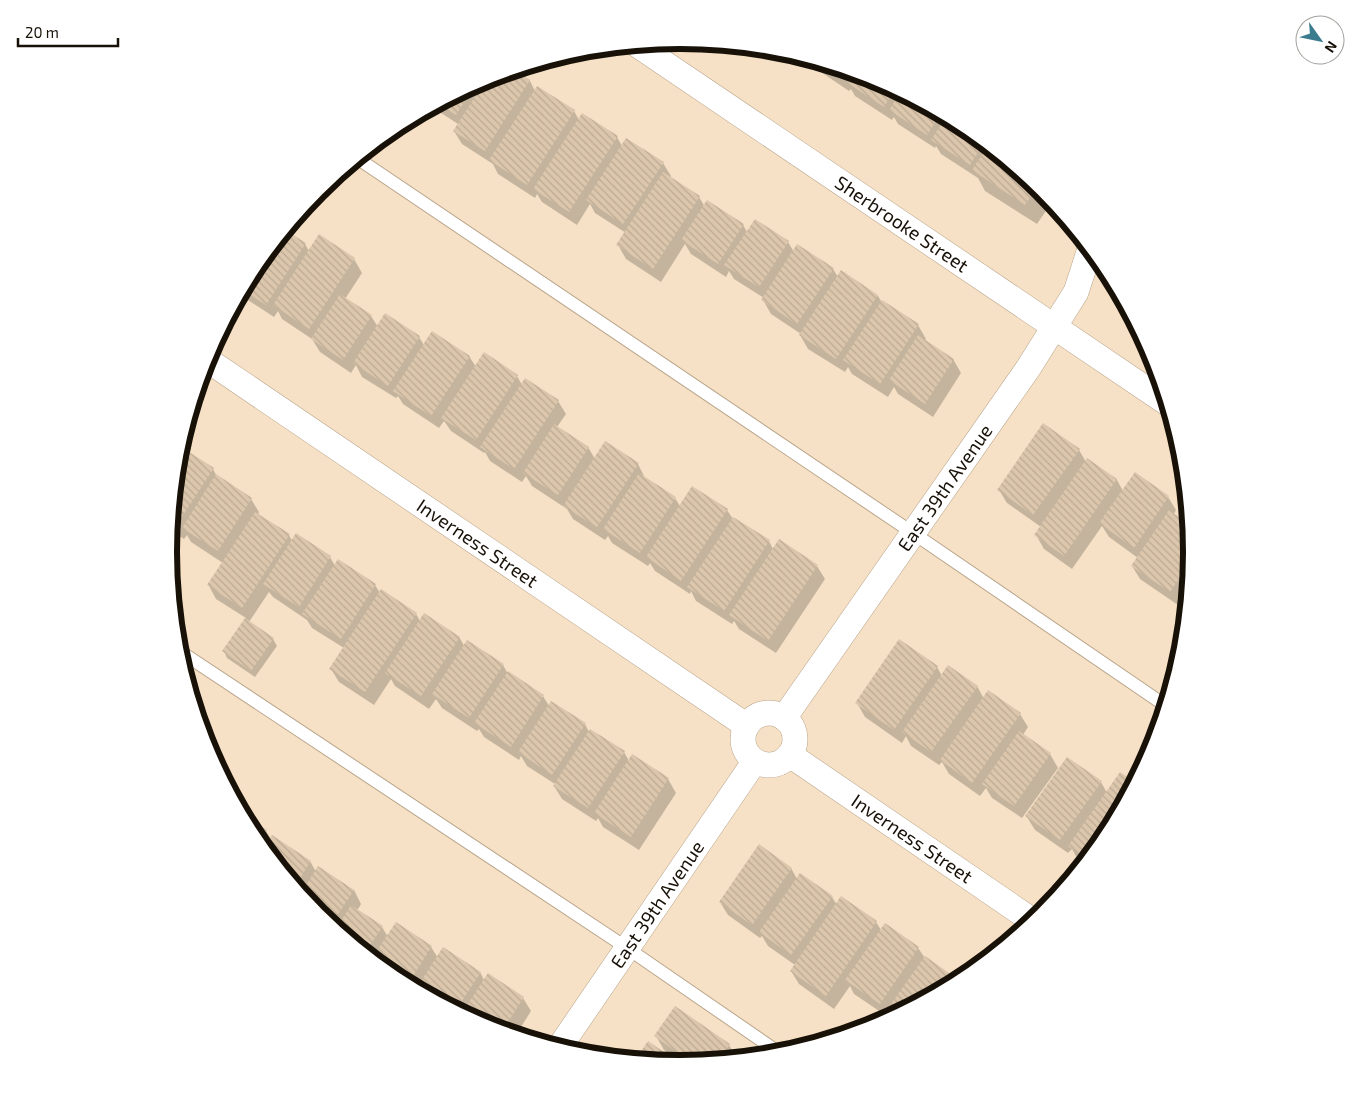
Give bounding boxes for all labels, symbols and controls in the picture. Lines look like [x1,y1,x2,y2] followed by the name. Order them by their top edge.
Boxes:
[18,15,118,47] scale bar
[1295,15,1345,65] north arrow
[25,23,59,41] text: 20 m
[1321,38,1341,56] text: N
[831,170,973,277] street label: Sherbrooke Street
[892,419,997,555] street label: East 39th Avenue
[413,493,543,592] street label: Inverness Street
[848,789,977,887] street label: Inverness Street
[605,836,708,972] street label: East 39th Avenue

